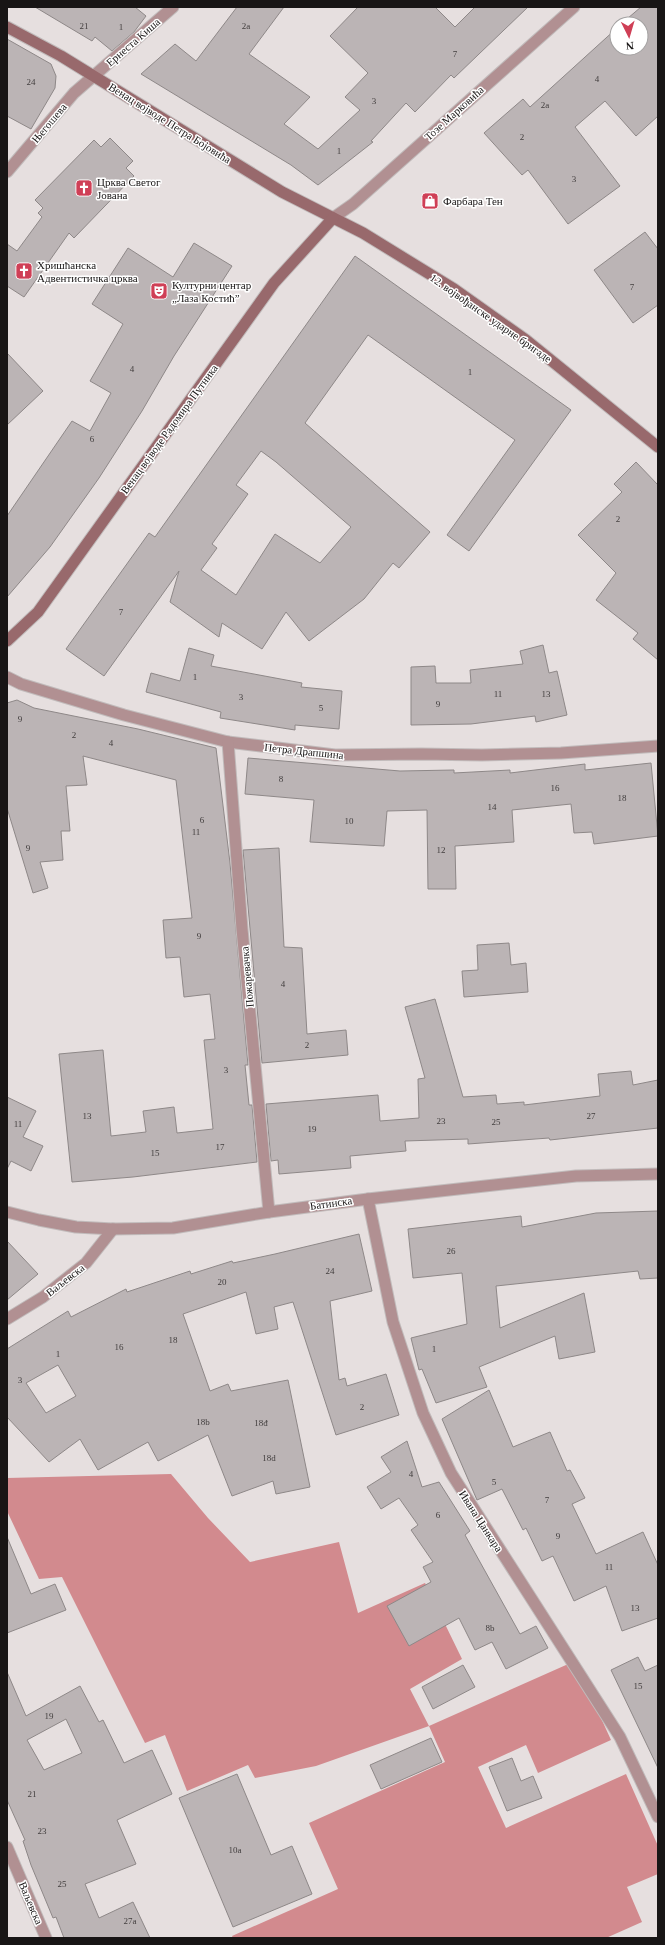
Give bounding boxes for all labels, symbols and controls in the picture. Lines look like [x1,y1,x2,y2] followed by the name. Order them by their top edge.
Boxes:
[104,15,162,69] street label: Ернеста Киша
[609,16,649,56] north arrow
[80,21,89,31] house number: 21
[242,21,250,31] house number: 2a
[119,22,123,32] house number: 1
[625,40,634,52] text: N
[453,49,458,59] house number: 7
[595,74,600,84] house number: 4
[27,77,36,87] house number: 24
[107,80,233,166] street label: Венац војводе Петра Бојовића
[422,83,486,143] street label: Тозе Марковића
[372,96,377,106] house number: 3
[541,100,549,110] house number: 2a
[29,101,69,145] street label: Његошева
[520,132,524,142] house number: 2
[337,146,341,156] house number: 1
[572,174,577,184] house number: 3
[97,176,161,201] place label: Црква Светог Јована
[74,178,94,198] church icon: Црква Светог Јована
[420,191,440,211] shop icon: Фарбара Тен
[443,195,503,207] place label: Фарбара Тен
[37,259,138,284] place label: Хришћанска Адвентистичка црква
[14,261,34,281] church icon: Хришћанска Адвентистичка црква
[428,271,554,365] street label: 12. војвођанске ударне бригаде
[172,279,252,304] place label: Културни центар „Лаза Костић”
[149,281,169,301] theatre icon: Културни центар „Лаза Костић”
[630,282,635,292] house number: 7
[118,362,220,496] street label: Венац војводе Радомира Путника
[130,364,135,374] house number: 4
[468,367,472,377] house number: 1
[90,434,95,444] house number: 6
[616,514,620,524] house number: 2
[119,607,124,617] house number: 7
[193,672,197,682] house number: 1
[494,689,502,699] house number: 11
[542,689,551,699] house number: 13
[239,692,244,702] house number: 3
[436,699,441,709] house number: 9
[319,703,324,713] house number: 5
[18,714,23,724] house number: 9
[72,730,76,740] house number: 2
[109,738,114,748] house number: 4
[264,741,344,761] street label: Петра Драпшина
[279,774,284,784] house number: 8
[551,783,560,793] house number: 16
[618,793,627,803] house number: 18
[488,802,497,812] house number: 14
[200,815,205,825] house number: 6
[345,816,354,826] house number: 10
[192,827,200,837] house number: 11
[26,843,31,853] house number: 9
[437,845,446,855] house number: 12
[197,931,202,941] house number: 9
[238,946,256,1008] street label: Пожаревачка
[281,979,286,989] house number: 4
[305,1040,309,1050] house number: 2
[224,1065,229,1075] house number: 3
[83,1111,92,1121] house number: 13
[587,1111,596,1121] house number: 27
[437,1116,446,1126] house number: 23
[492,1117,501,1127] house number: 25
[14,1119,22,1129] house number: 11
[308,1124,317,1134] house number: 19
[216,1142,225,1152] house number: 17
[151,1148,160,1158] house number: 15
[309,1194,353,1212] street label: Батинска
[447,1246,456,1256] house number: 26
[44,1261,87,1299] street label: Ваљевска
[326,1266,335,1276] house number: 24
[218,1277,227,1287] house number: 20
[169,1335,178,1345] house number: 18
[115,1342,124,1352] house number: 16
[432,1344,436,1354] house number: 1
[56,1349,60,1359] house number: 1
[18,1375,23,1385] house number: 3
[360,1402,364,1412] house number: 2
[196,1417,210,1427] house number: 18b
[254,1418,268,1428] house number: 18đ
[262,1453,276,1463] house number: 18d
[409,1469,414,1479] house number: 4
[492,1477,497,1487] house number: 5
[457,1488,505,1554] street label: Ивана Цанкара
[545,1495,550,1505] house number: 7
[436,1510,441,1520] house number: 6
[556,1531,561,1541] house number: 9
[605,1562,613,1572] house number: 11
[631,1603,640,1613] house number: 13
[486,1623,495,1633] house number: 8b
[634,1681,643,1691] house number: 15
[45,1711,54,1721] house number: 19
[28,1789,37,1799] house number: 21
[38,1826,47,1836] house number: 23
[229,1845,242,1855] house number: 10a
[58,1879,67,1889] house number: 25
[17,1880,45,1926] street label: Ваљевска
[124,1916,137,1926] house number: 27a

